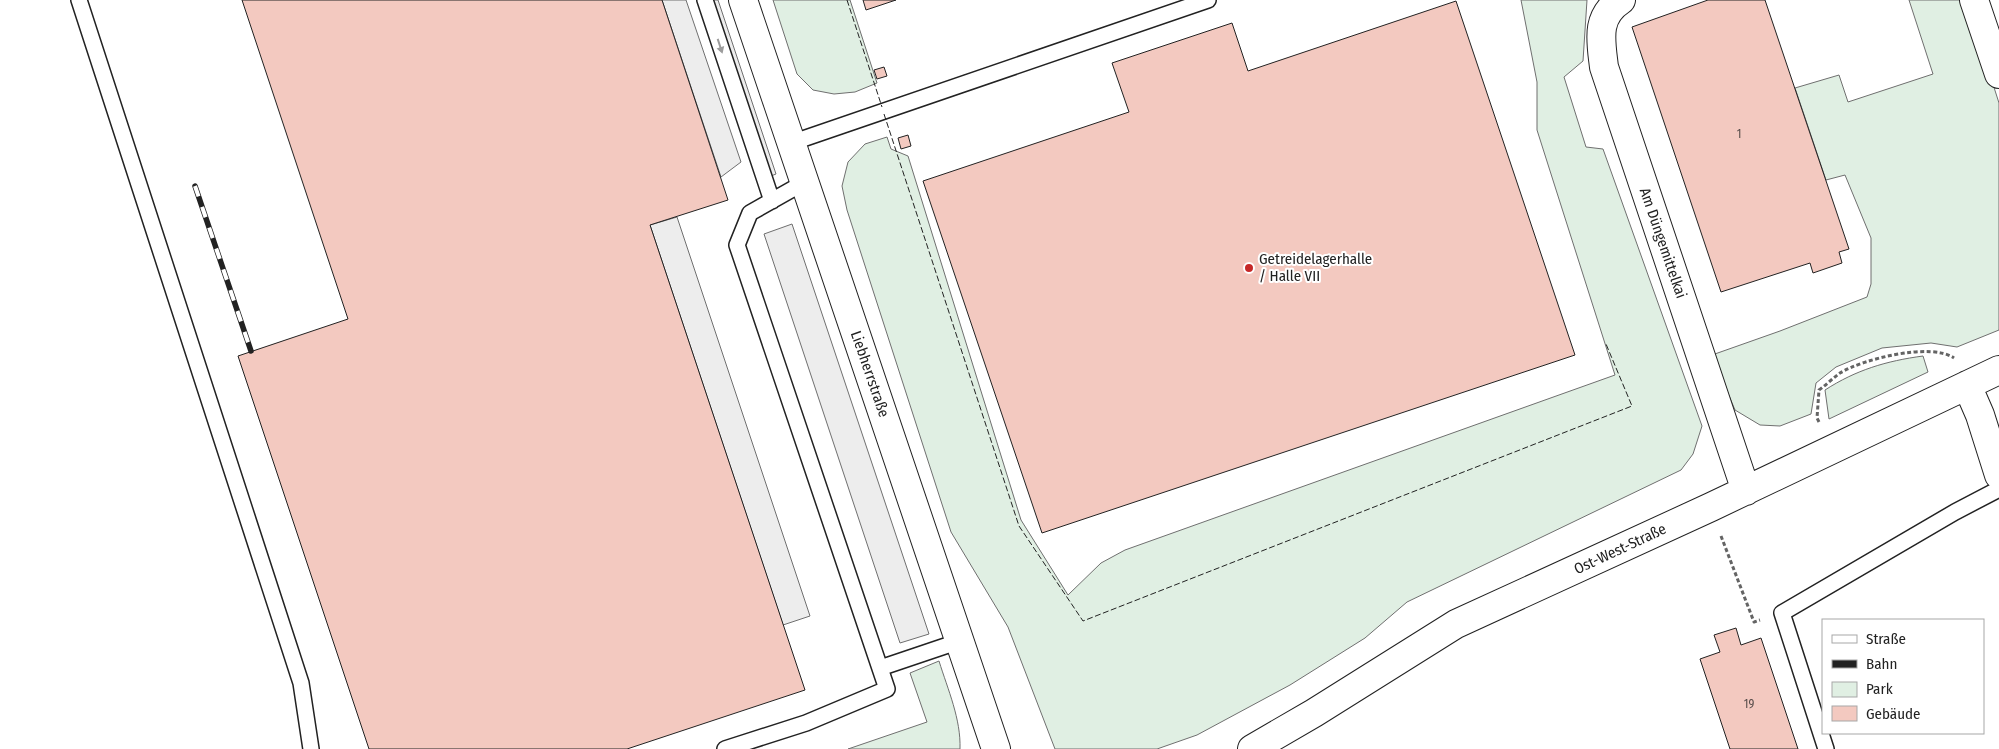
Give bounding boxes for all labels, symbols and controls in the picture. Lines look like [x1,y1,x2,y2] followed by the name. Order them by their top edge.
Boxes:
[717,39,725,54] one-way arrow
[1737,127,1741,141] house number: 1
[1636,185,1690,301] street label: Am Düngemittelkai
[1259,250,1372,285] place label: Getreidelagerhalle / Halle VII
[1243,262,1255,274] marker: Getreidelagerhalle / Halle VII
[847,328,893,420] street label: Liebherrstraße
[1571,520,1669,578] street label: Ost-West-Straße
[1822,619,1984,734] legend
[1866,630,1906,648] text: Straße
[1866,655,1897,673] text: Bahn
[1866,680,1893,698] text: Park
[1744,697,1754,711] house number: 19
[1866,705,1921,723] text: Gebäude

